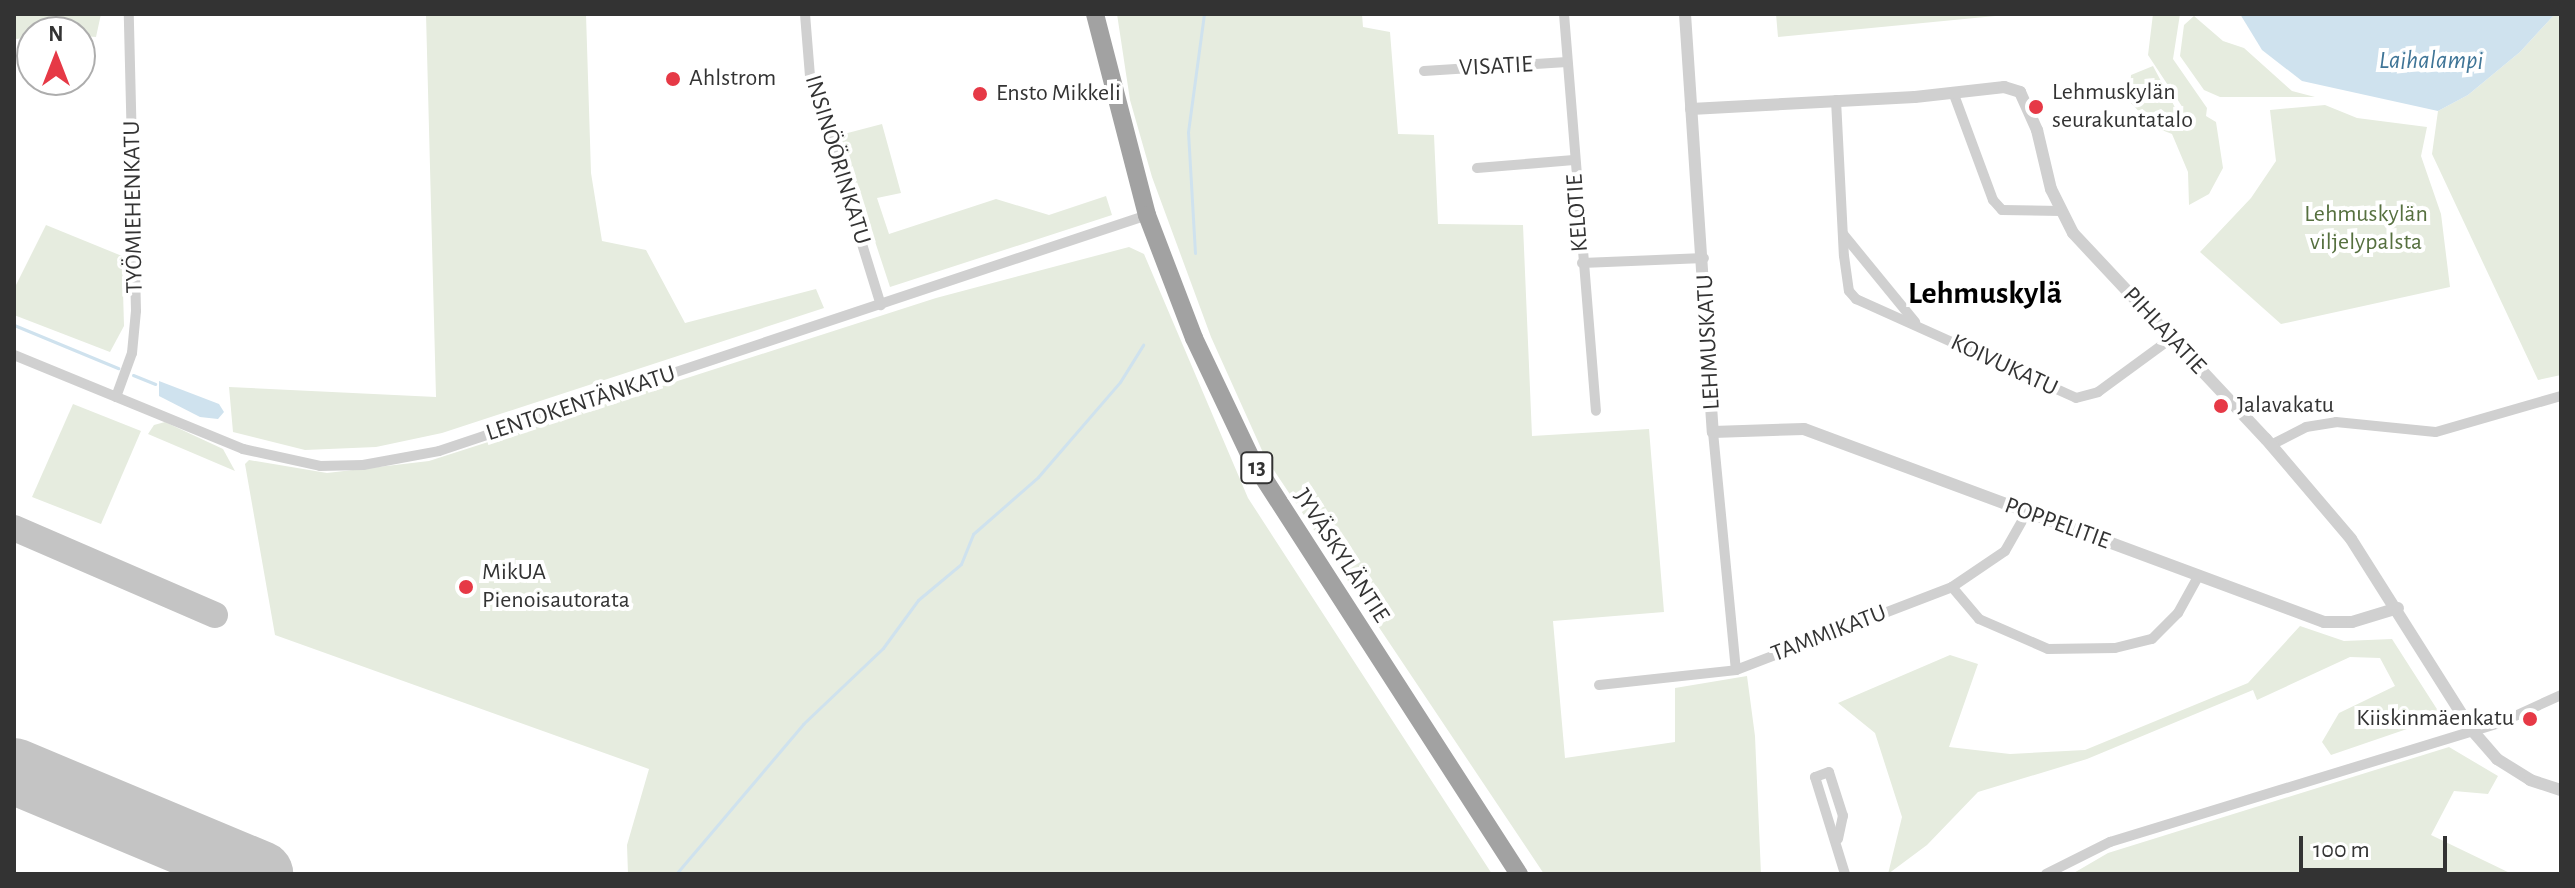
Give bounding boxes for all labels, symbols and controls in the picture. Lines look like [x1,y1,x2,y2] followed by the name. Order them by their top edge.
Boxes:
[16,16,96,96] north arrow
[48,23,64,45] text: N
[2379,45,2483,77] water label: Laihalampi
[1458,51,1534,83] street label: VISATIE
[689,65,776,93] place label: Ahlstrom
[664,70,682,88] marker: Ahlstrom
[798,72,876,248] street label: INSINÖÖRINKATU
[2052,79,2193,135] place label: Lehmuskylän seurakuntatalo
[996,80,1121,108] place label: Ensto Mikkeli
[971,85,989,103] marker: Ensto Mikkeli
[2027,98,2045,116] marker: Lehmuskylän seurakuntatalo
[118,120,150,294] street label: TYÖMIEHENKATU
[1561,173,1595,253] street label: KELOTIE
[2304,201,2428,257] park label: Lehmuskylän viljelypalsta
[1691,273,1727,411] street label: LEHMUSKATU
[1908,274,2062,312] district label: Lehmuskylä
[2116,281,2212,381] street label: PIHLAJATIE
[1946,329,2062,403] street label: KOIVUKATU
[483,360,679,448] street label: LENTOKENTÄNKATU
[2237,392,2334,420] place label: Jalavakatu
[2212,397,2230,415] marker: Jalavakatu
[1239,450,1275,486] road number: 13
[1287,484,1395,628] street label: JYVÄSKYLÄNTIE
[2000,492,2114,556] street label: POPPELITIE
[482,559,630,615] place label: MikUA Pienoisautorata
[457,578,475,596] marker: MikUA Pienoisautorata
[1767,599,1891,669] street label: TAMMIKATU
[2356,705,2514,733] place label: Kiiskinmäenkatu
[2521,710,2539,728] marker: Kiiskinmäenkatu
[2303,820,2451,870] scale bar
[2313,838,2370,862] text: 100 m

